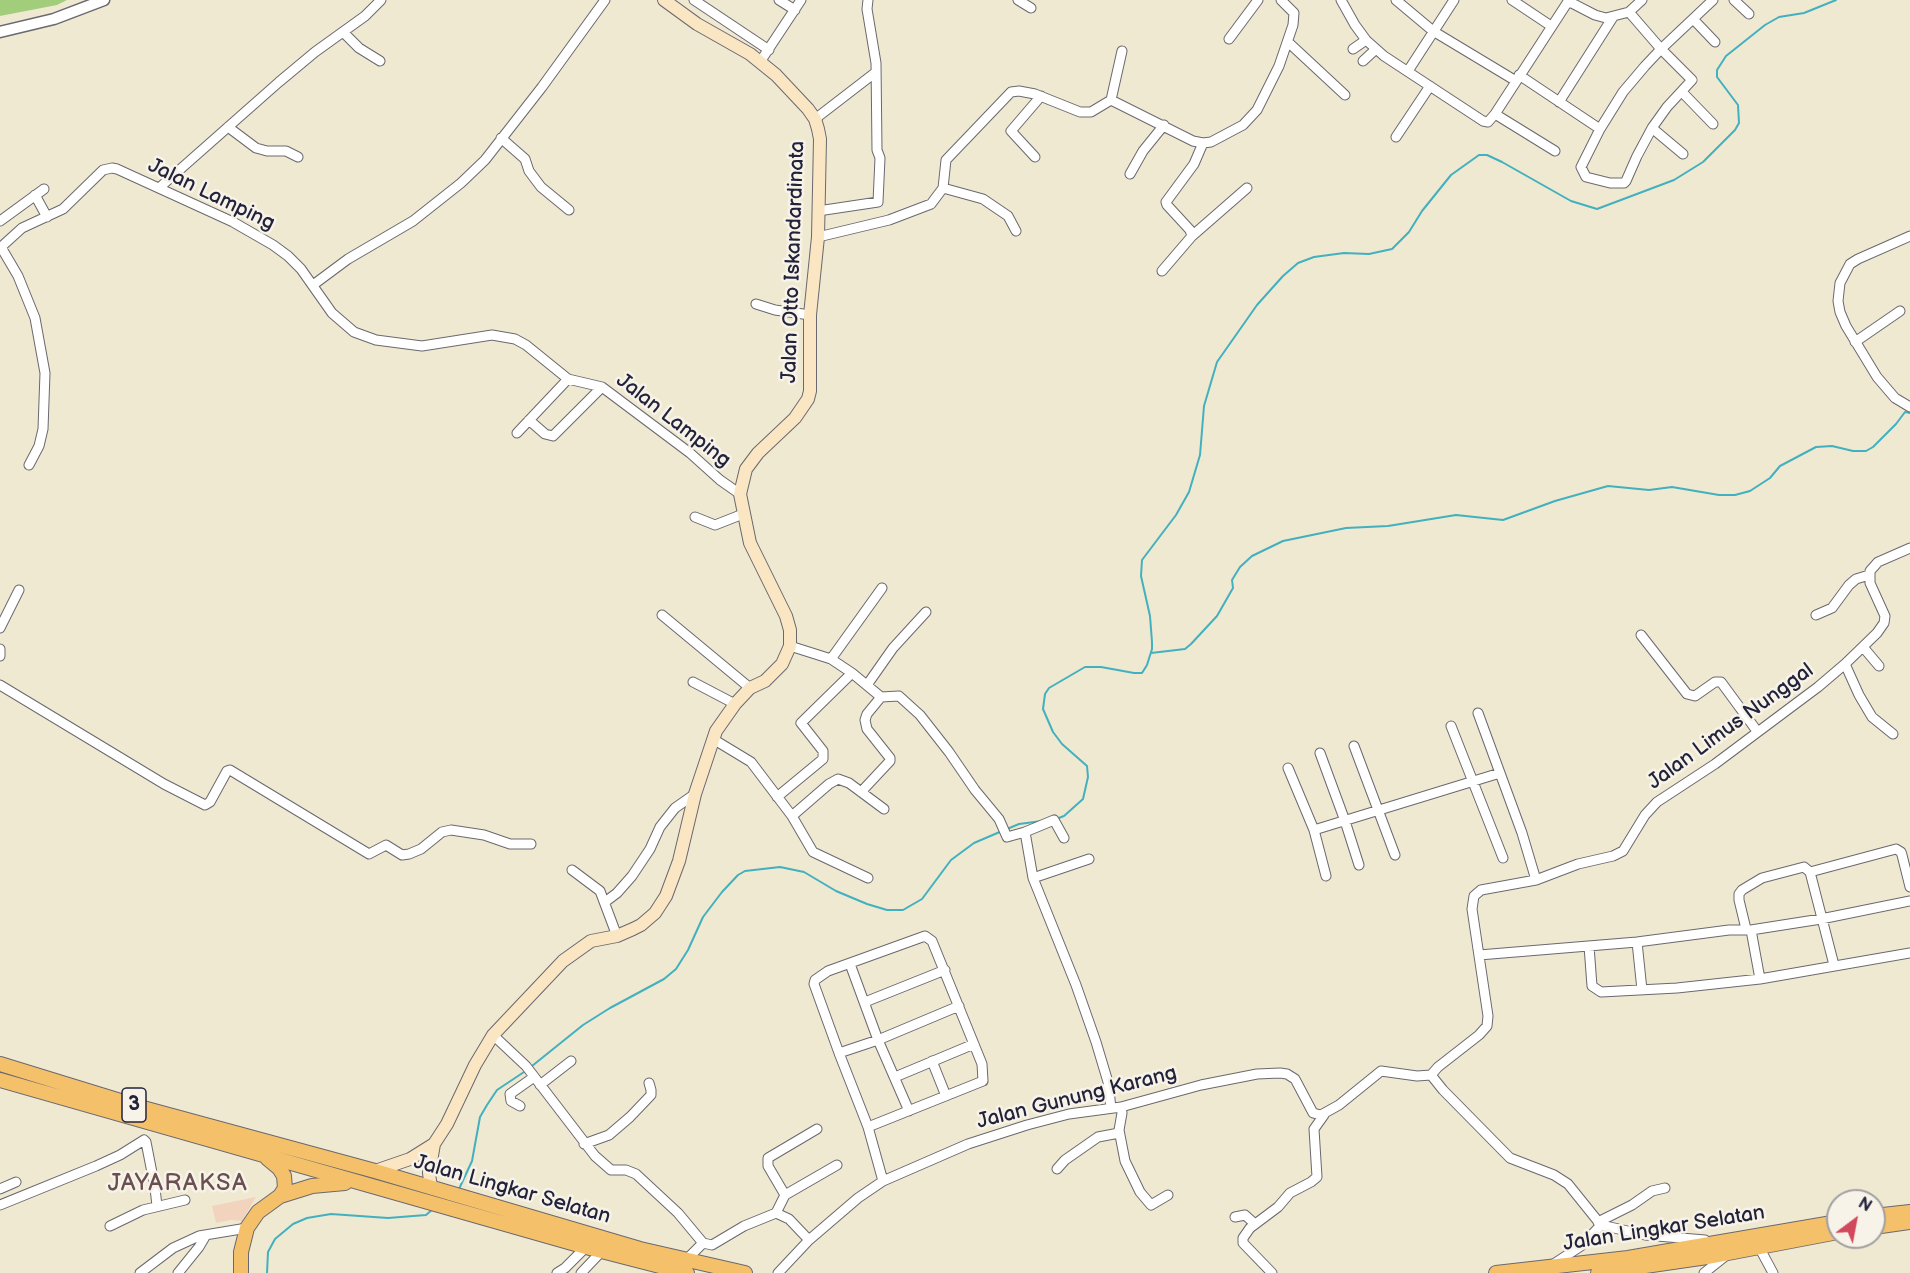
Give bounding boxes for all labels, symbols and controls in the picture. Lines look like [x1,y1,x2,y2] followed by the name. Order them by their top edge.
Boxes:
[777,141,811,383] street label: Jalan Otto Iskandardinata
[143,153,279,237] street label: Jalan Lamping
[611,369,735,473] street label: Jalan Lamping
[1643,658,1819,796] street label: Jalan Limus Nunggal
[974,1061,1180,1135] street label: Jalan Gunung Karang
[122,1088,146,1122] road number: 3
[411,1150,613,1230] street label: Jalan Lingkar Selatan
[108,1170,248,1198] district label: JAYARAKSA
[1826,1189,1886,1249] north arrow
[1855,1194,1875,1216] text: N
[1562,1201,1766,1257] street label: Jalan Lingkar Selatan

